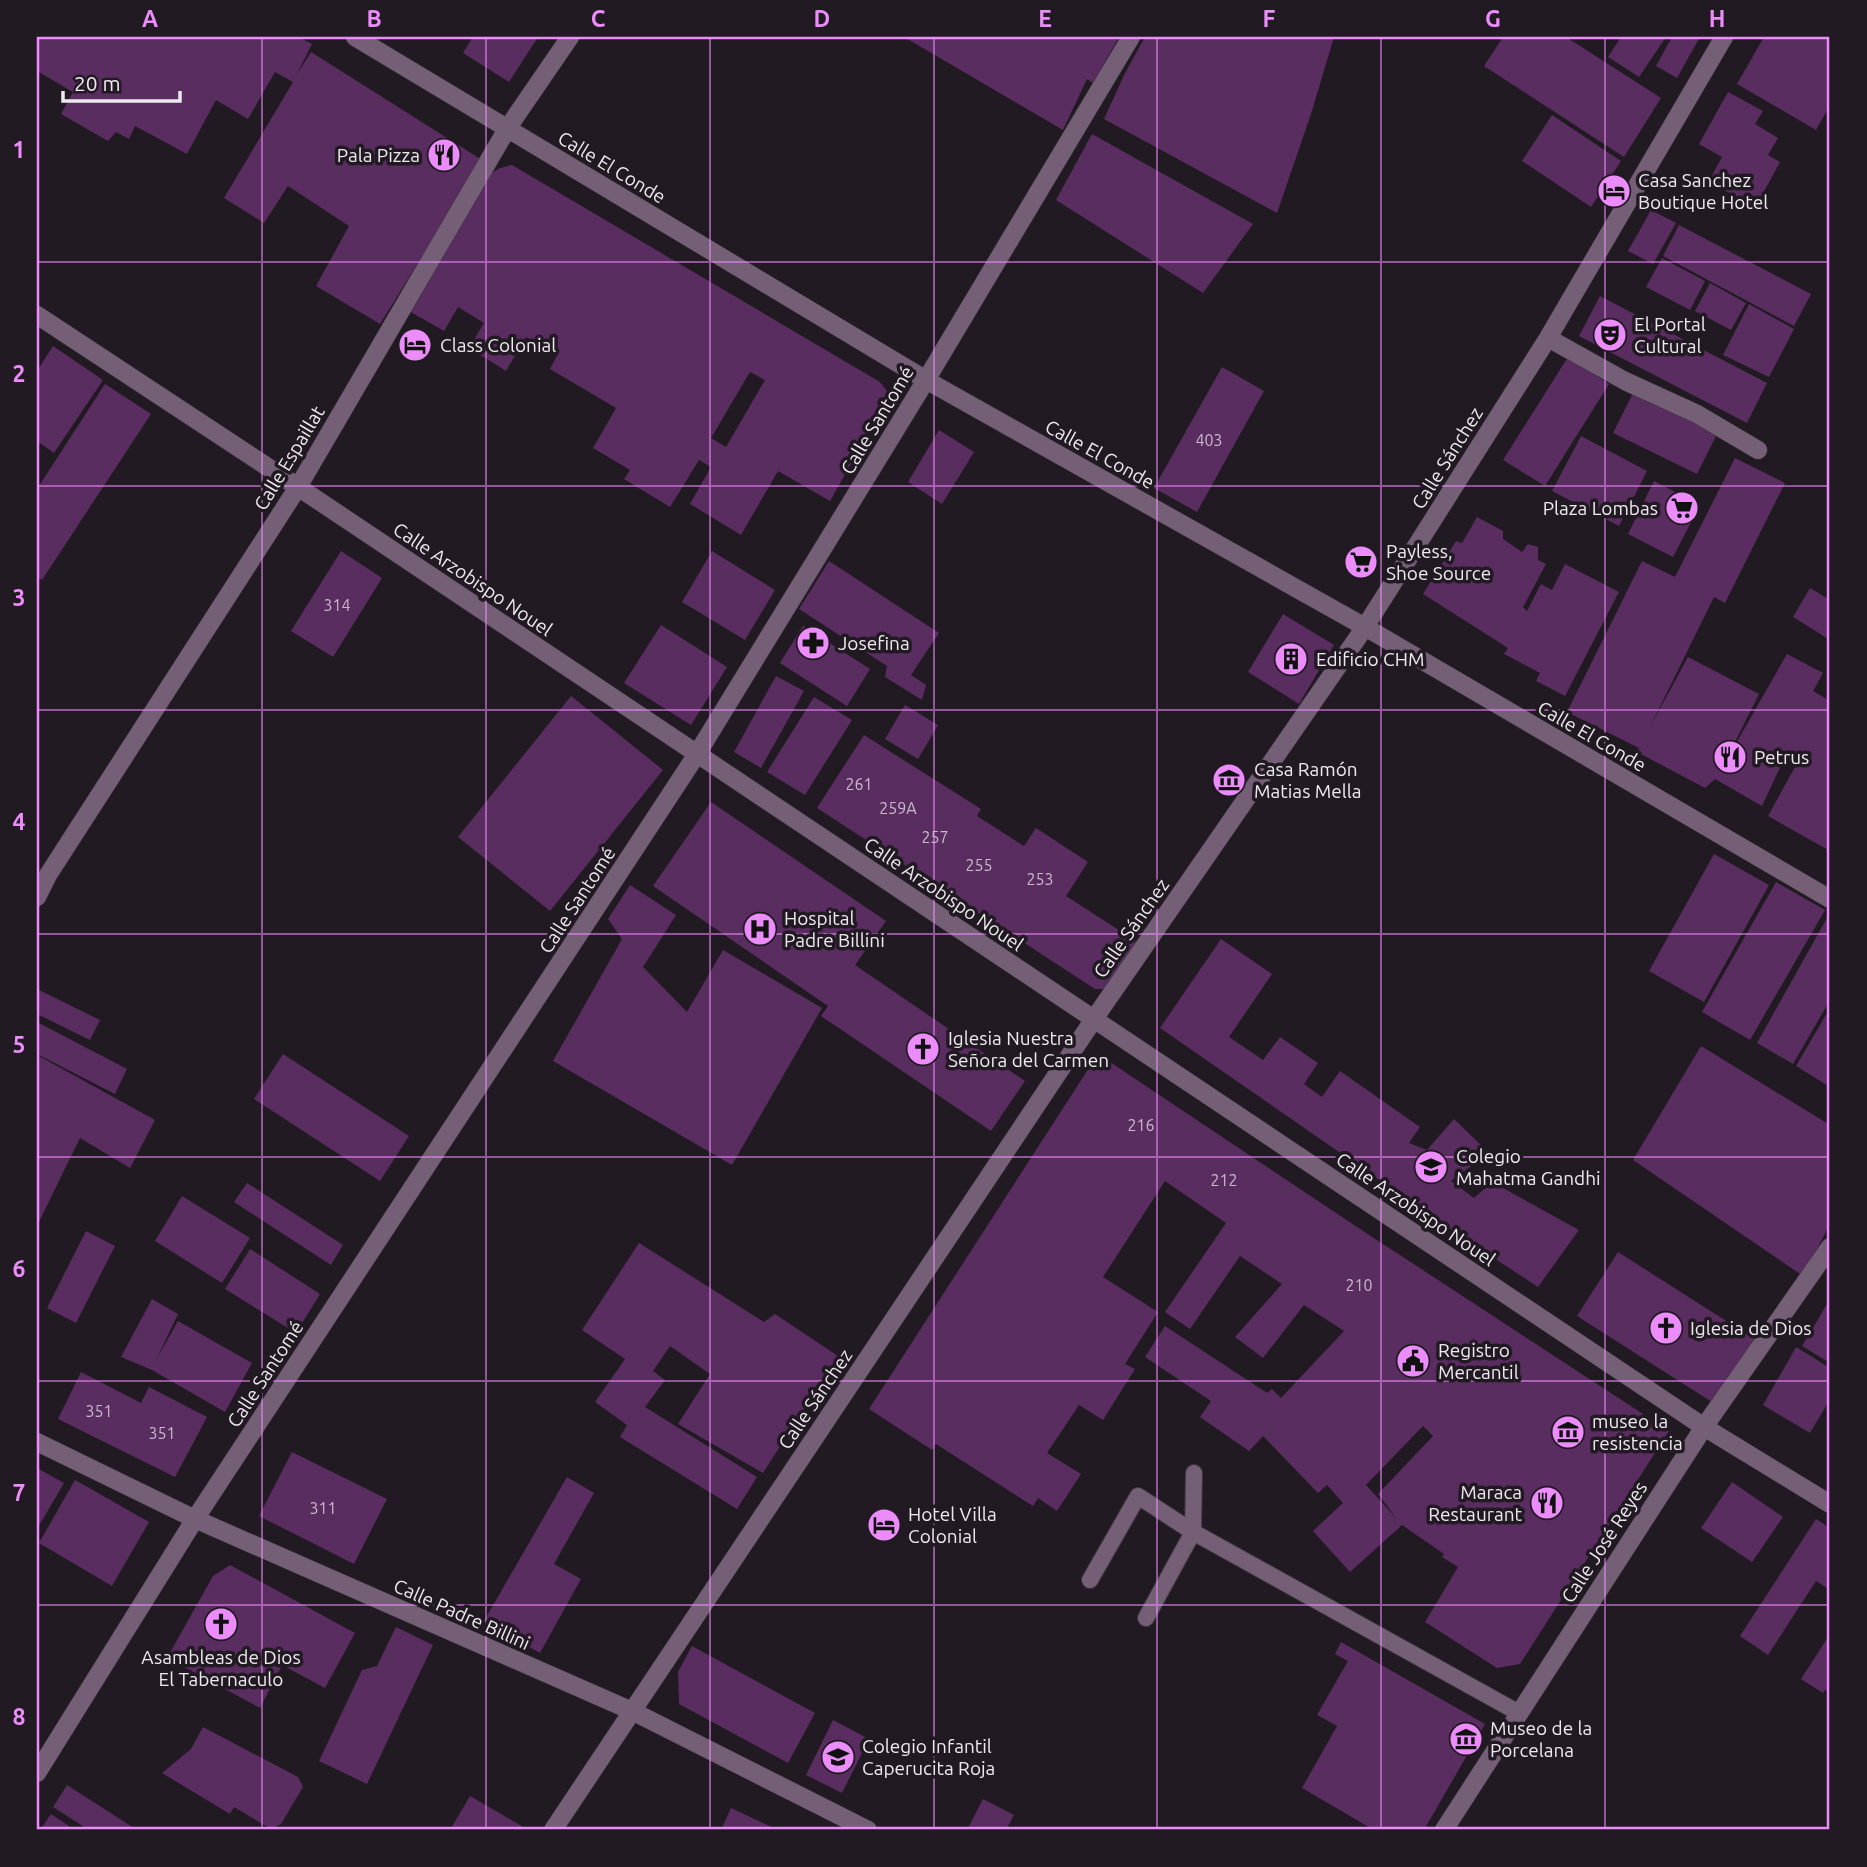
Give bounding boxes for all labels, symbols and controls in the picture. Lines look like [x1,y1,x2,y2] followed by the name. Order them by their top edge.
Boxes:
[142,6,158,31] text: A
[366,6,382,31] text: B
[591,6,606,31] text: C
[814,6,830,31] text: D
[1038,6,1052,31] text: E
[1263,6,1276,31] text: F
[1485,6,1501,31] text: G
[1709,6,1725,31] text: H
[63,60,180,104] scale bar
[74,71,121,95] text: 20 m
[554,126,670,208] street label: Calle El Conde
[425,136,463,174] restaurant icon: Pala Pizza
[13,137,25,162] text: 1
[337,144,420,166] place label: Pala Pizza
[1638,169,1768,213] place label: Casa Sanchez Boutique Hotel
[1595,172,1633,210] hotel icon: Casa Sanchez Boutique Hotel
[1634,313,1706,357] place label: El Portal Cultural
[1591,316,1629,354] theatre icon: El Portal Cultural
[396,326,434,364] hotel icon: Class Colonial
[440,334,556,356] place label: Class Colonial
[13,361,25,386] text: 2
[836,362,918,478] street label: Calle Santomé
[249,401,329,514] street label: Calle Espaillat
[1407,403,1487,513] street label: Calle Sánchez
[1042,415,1158,493] street label: Calle El Conde
[1195,431,1223,449] house number: 403
[1663,489,1701,527] supermarket icon: Plaza Lombas
[1543,497,1658,519] place label: Plaza Lombas
[389,518,557,640] street label: Calle Arzobispo Nouel
[1386,540,1491,584] place label: Payless, Shoe Source
[1342,543,1380,581] supermarket icon: Payless, Shoe Source
[13,585,25,610] text: 3
[323,596,351,614] house number: 314
[794,624,832,662] pharmacy icon: Josefina
[838,632,910,654] place label: Josefina
[1272,640,1310,678] building icon: Edificio CHM
[1316,648,1424,670] place label: Edificio CHM
[1534,696,1650,776] street label: Calle El Conde
[1711,738,1749,776] restaurant icon: Petrus
[1754,746,1809,768] place label: Petrus
[1254,758,1361,802] place label: Casa Ramón Matias Mella
[1210,761,1248,799] museum icon: Casa Ramón Matias Mella
[845,775,873,793] house number: 261
[879,799,917,817] house number: 259A
[13,809,26,834] text: 4
[921,828,949,846] house number: 257
[860,833,1028,955] street label: Calle Arzobispo Nouel
[534,843,620,957] street label: Calle Santomé
[965,856,993,874] house number: 255
[1026,870,1054,888] house number: 253
[1089,874,1173,982] street label: Calle Sánchez
[784,907,885,951] place label: Hospital Padre Billini
[741,910,779,948] hospital icon: Hospital Padre Billini
[948,1027,1109,1071] place label: Iglesia Nuestra Señora del Carmen
[904,1030,942,1068] church icon: Iglesia Nuestra Señora del Carmen
[13,1032,25,1057] text: 5
[1127,1116,1155,1134] house number: 216
[1456,1145,1601,1189] place label: Colegio Mahatma Gandhi
[1332,1148,1500,1270] street label: Calle Arzobispo Nouel
[1412,1148,1450,1186] school or university icon: Colegio Mahatma Gandhi
[1210,1171,1238,1189] house number: 212
[13,1256,26,1281] text: 6
[1345,1276,1373,1294] house number: 210
[1647,1309,1685,1347] church icon: Iglesia de Dios
[222,1317,308,1431] street label: Calle Santomé
[1690,1317,1812,1339] place label: Iglesia de Dios
[1438,1339,1519,1383] place label: Registro Mercantil
[1394,1342,1432,1380] public building icon: Registro Mercantil
[774,1345,857,1453] street label: Calle Sánchez
[85,1402,113,1420] house number: 351
[1592,1410,1683,1454] place label: museo la resistencia
[1549,1413,1587,1451] museum icon: museo la resistencia
[148,1424,176,1442] house number: 351
[1557,1477,1651,1607] street label: Calle José Reyes
[13,1480,25,1505] text: 7
[1428,1481,1523,1525] place label: Maraca Restaurant
[1528,1484,1566,1522] restaurant icon: Maraca Restaurant
[309,1499,337,1517] house number: 311
[908,1503,997,1547] place label: Hotel Villa Colonial
[865,1506,903,1544] hotel icon: Hotel Villa Colonial
[390,1574,534,1654] street label: Calle Padre Billini
[202,1605,240,1643] church icon: Asambleas de Dios El Tabernaculo
[141,1646,301,1690] place label: Asambleas de Dios El Tabernaculo
[13,1704,25,1729] text: 8
[1490,1717,1592,1761] place label: Museo de la Porcelana
[1447,1720,1485,1758] museum icon: Museo de la Porcelana
[862,1735,995,1779] place label: Colegio Infantil Caperucita Roja
[819,1738,857,1776] school or university icon: Colegio Infantil Caperucita Roja

